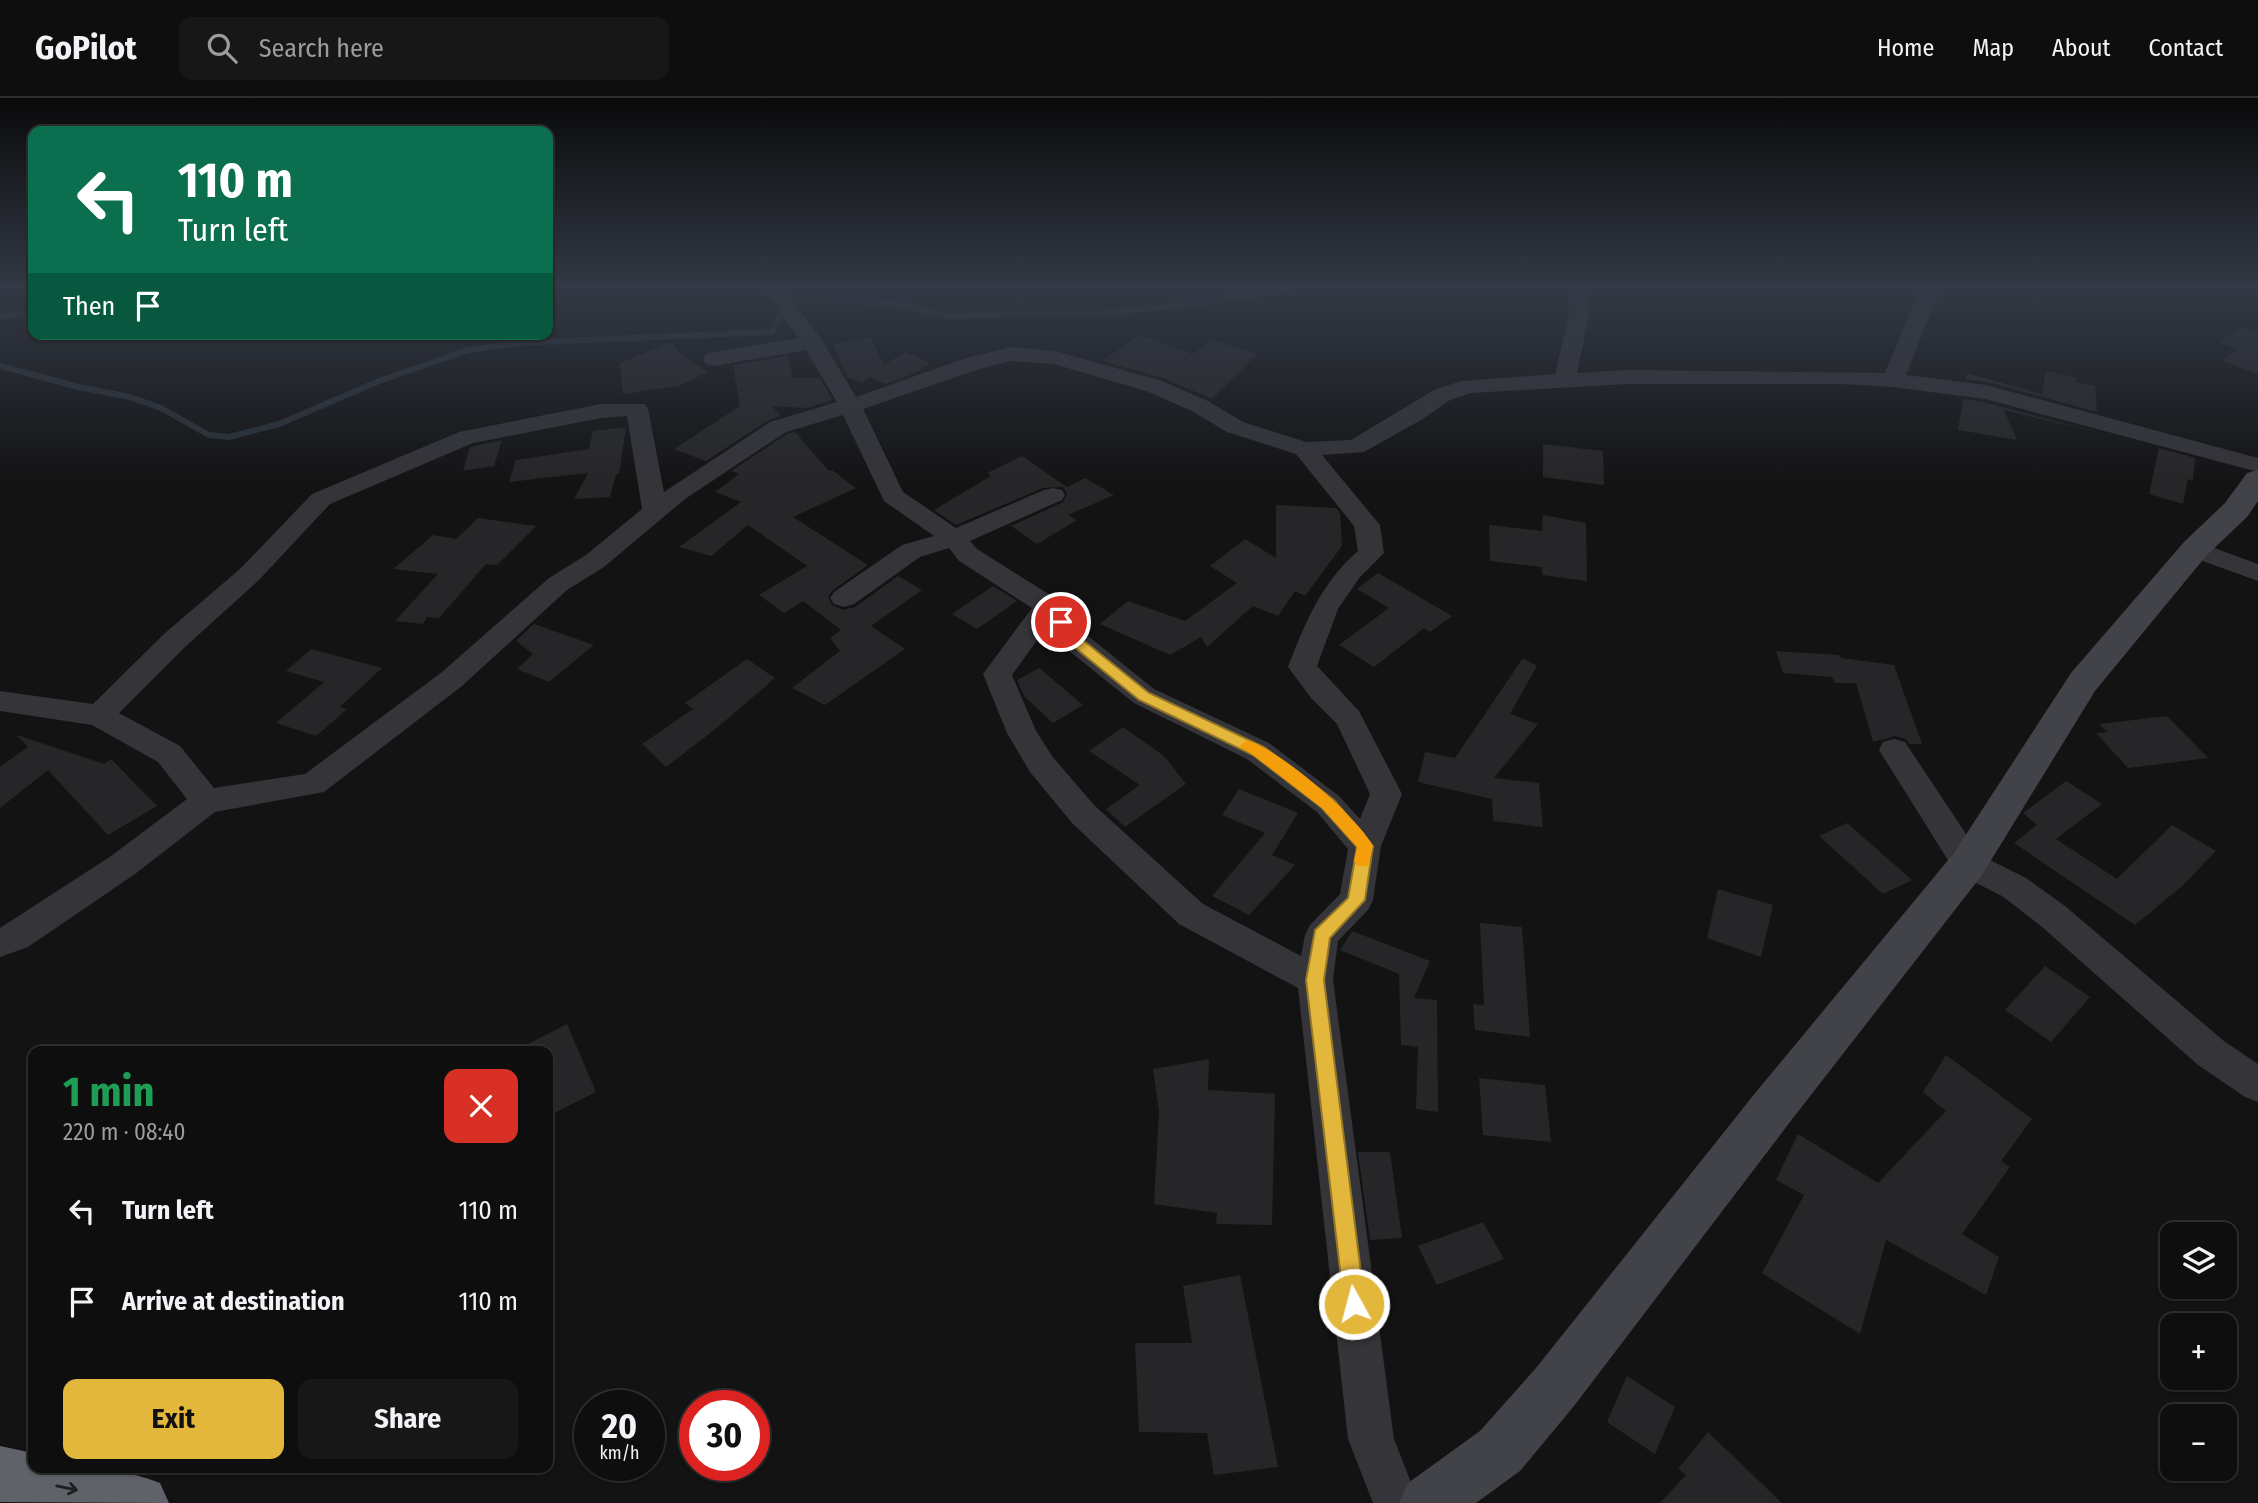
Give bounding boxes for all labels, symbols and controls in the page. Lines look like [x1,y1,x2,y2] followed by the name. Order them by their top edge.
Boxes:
[179,17,669,80] search box
[35,28,137,68] text: GoPilot
[203,29,241,67] icon: search
[259,33,384,64] text: Search here
[1877,34,1934,62] text: Home
[1972,34,2014,62] text: Map
[2052,34,2110,62] text: About
[2148,34,2223,62] text: Contact
[178,151,293,210] text: 110 m
[63,154,154,245] icon: left
[178,211,288,249] text: Turn left
[129,287,167,325] icon: arrive
[63,291,115,322] text: Then
[1031,592,1091,652] pin
[1042,603,1080,641] icon: arrive
[63,1067,154,1117] text: 1 min
[444,1069,518,1143] button: close
[63,1118,185,1146] text: 220 m · 08:40
[63,1192,101,1230] icon: left
[122,1195,214,1226] text: Turn left
[458,1195,518,1226] text: 110 m
[2160,1222,2237,1481] map controls
[2160,1222,2237,1299] button: layers
[1317,1267,1391,1341] position arrow
[63,1283,101,1321] icon: arrive
[122,1286,345,1317] text: Arrive at destination
[458,1286,518,1317] text: 110 m
[2160,1313,2237,1390] button: +
[63,1379,284,1459] button: Exit
[298,1379,518,1459] button: Share
[679,1390,770,1481] speed limit sign: 30
[2160,1404,2237,1481] button: −
[602,1405,637,1447] text: 20
[599,1442,640,1464] text: km/h
[55,1481,78,1495] one-way arrow

